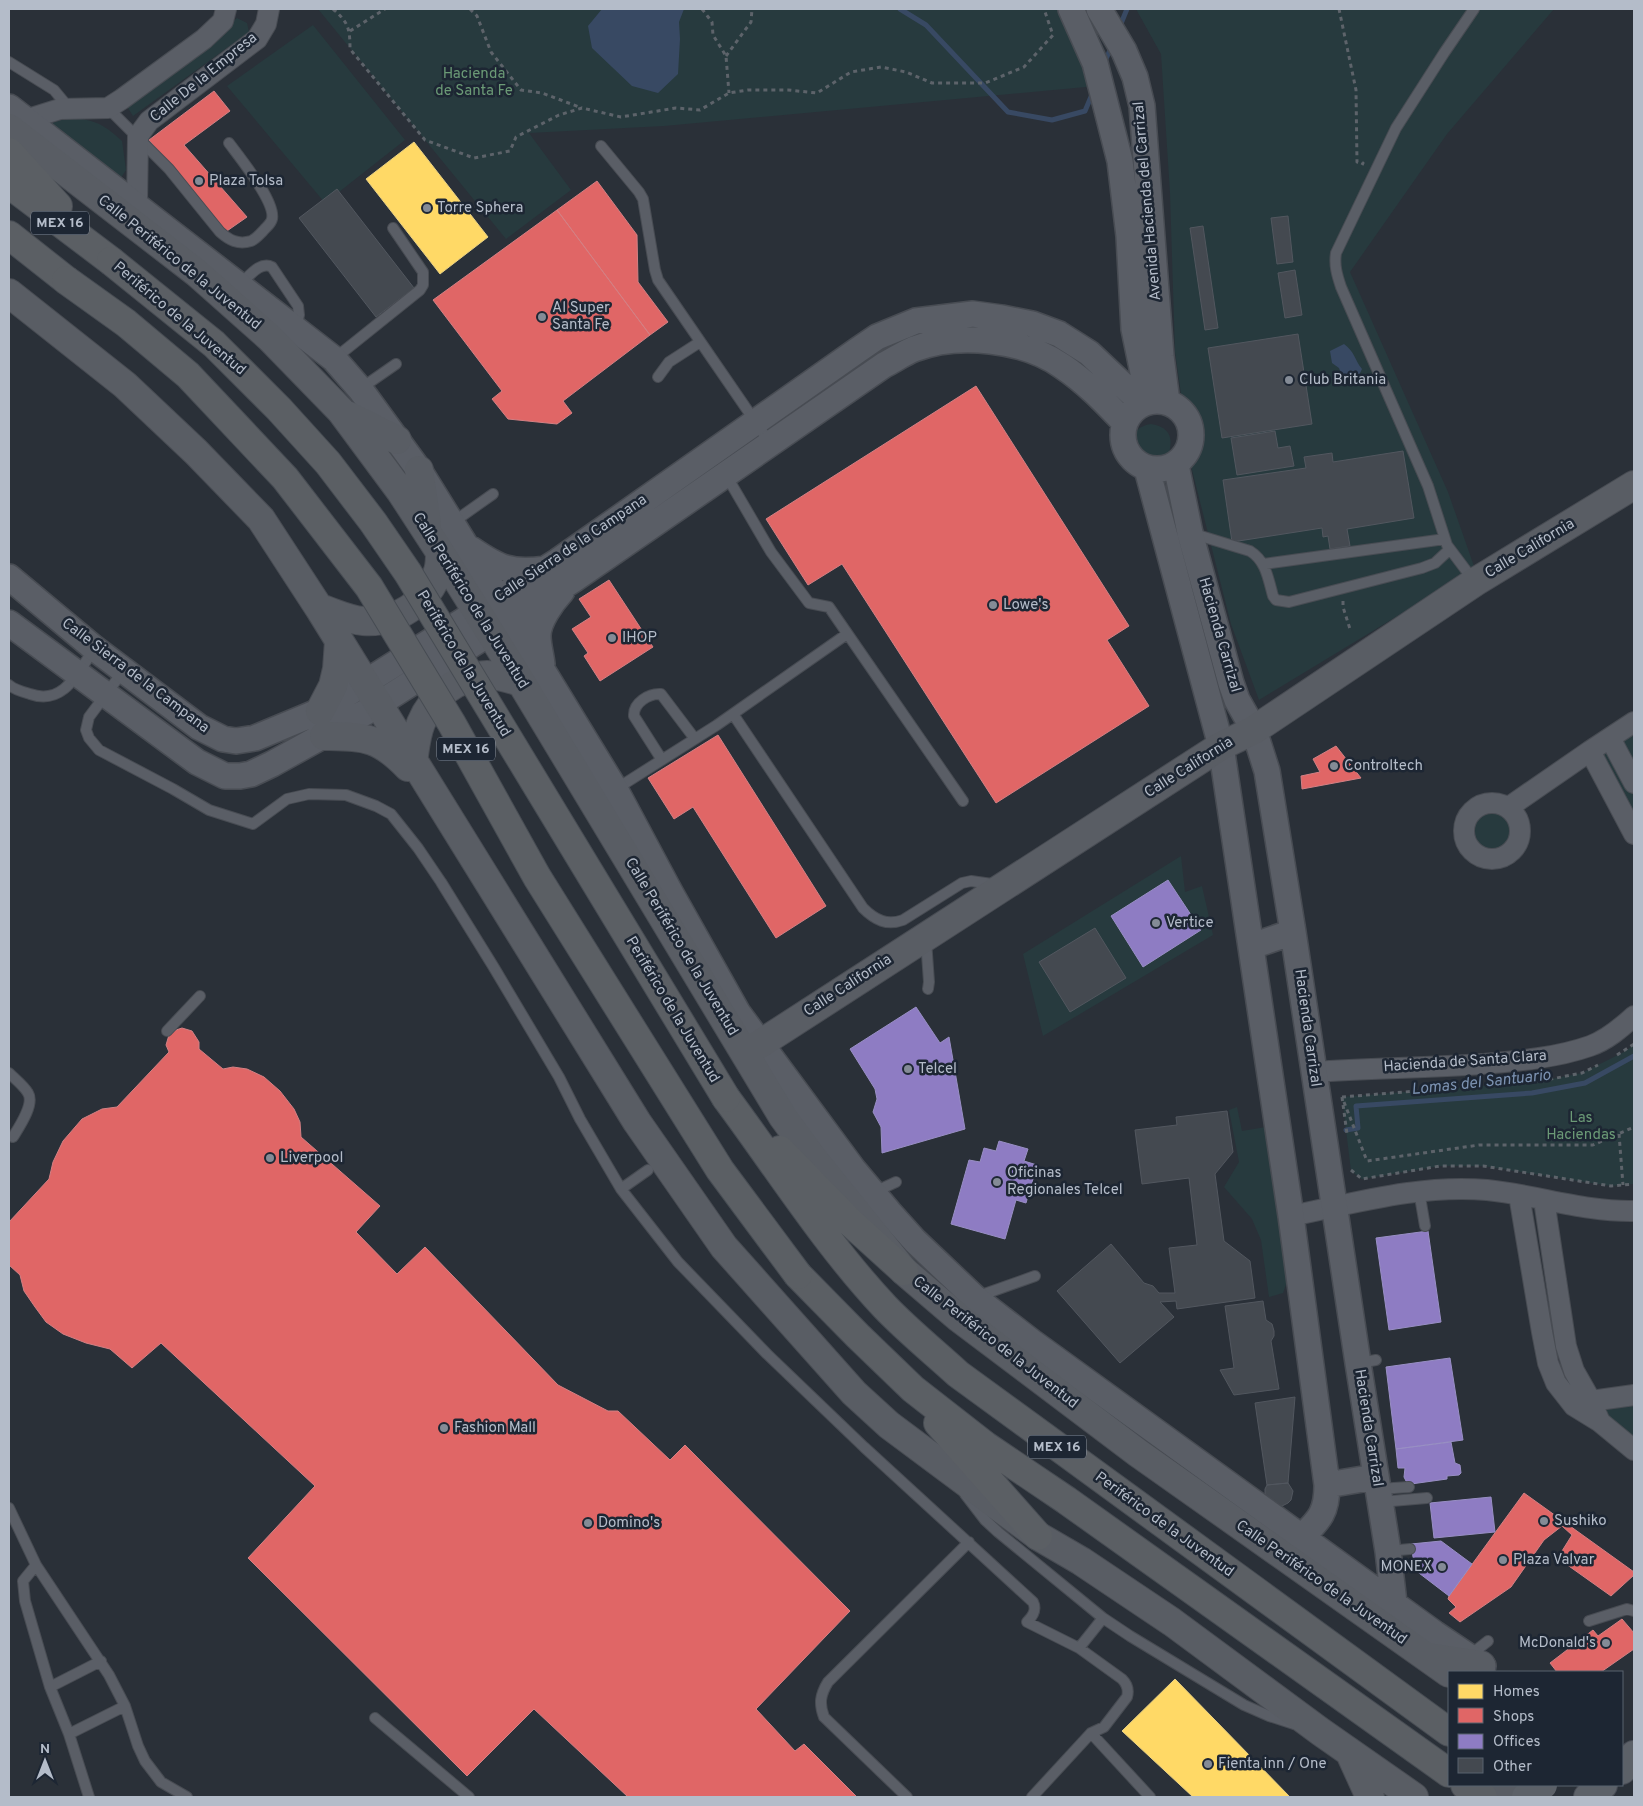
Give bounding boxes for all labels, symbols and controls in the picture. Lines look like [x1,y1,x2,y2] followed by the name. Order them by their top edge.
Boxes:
[147,29,261,127] street label: Calle De la Empresa
[435,65,513,101] park label: Hacienda de Santa Fe
[1130,101,1166,301] street label: Avenida Hacienda del Carrizal
[209,172,283,191] place label: Plaza Tolsa
[193,175,205,187] marker: Plaza Tolsa
[94,192,264,334] street label: Calle Periférico de la Juventud
[437,199,523,218] place label: Torre Sphera
[421,202,433,214] marker: Torre Sphera
[31,212,89,234] road number: MEX 16
[109,258,249,380] street label: Periférico de la Juventud
[552,299,610,335] place label: Al Super Santa Fe
[536,311,548,323] marker: Al Super Santa Fe
[1299,371,1386,390] place label: Club Britania
[1283,374,1295,386] marker: Club Britania
[491,491,651,607] street label: Calle Sierra de la Campana
[408,510,532,692] street label: Calle Periférico de la Juventud
[1482,515,1578,583] street label: Calle California
[1194,575,1244,695] street label: Hacienda Carrizal
[412,588,514,740] street label: Periférico de la Juventud
[1003,596,1049,615] place label: Lowe's
[987,599,999,611] marker: Lowe's
[57,614,213,738] street label: Calle Sierra de la Campana
[622,629,657,648] place label: IHOP
[606,632,618,644] marker: IHOP
[1141,733,1237,803] street label: Calle California
[437,738,495,761] road number: MEX 16
[1344,757,1423,776] place label: Controltech
[1328,760,1340,772] marker: Controltech
[621,855,741,1039] street label: Calle Periférico de la Juventud
[1166,914,1214,933] place label: Vertice
[1150,917,1162,929] marker: Vertice
[621,934,723,1086] street label: Periférico de la Juventud
[800,950,896,1022] street label: Calle California
[1289,968,1325,1088] street label: Hacienda Carrizal
[1383,1047,1547,1077] street label: Hacienda de Santa Clara
[918,1060,957,1079] place label: Telcel
[902,1063,914,1075] marker: Telcel
[1410,1066,1552,1100] water label: Lomas del Santuario
[1546,1109,1616,1145] park label: Las Haciendas
[280,1149,343,1168] place label: Liverpool
[264,1152,276,1164] marker: Liverpool
[1007,1164,1123,1200] place label: Oficinas Regionales Telcel
[991,1176,1003,1188] marker: Oficinas Regionales Telcel
[909,1273,1081,1413] street label: Calle Periférico de la Juventud
[1349,1368,1387,1488] street label: Hacienda Carrizal
[454,1419,536,1438] place label: Fashion Mall
[438,1422,450,1434] marker: Fashion Mall
[1028,1435,1086,1458] road number: MEX 16
[1091,1468,1237,1582] street label: Periférico de la Juventud
[1554,1512,1607,1531] place label: Sushiko
[598,1514,660,1533] place label: Domino's
[1538,1515,1550,1527] marker: Sushiko
[582,1517,594,1529] marker: Domino's
[1232,1517,1410,1649] street label: Calle Periférico de la Juventud
[1513,1551,1595,1570] place label: Plaza Valvar
[1497,1554,1509,1566] marker: Plaza Valvar
[1380,1558,1432,1577] place label: MONEX
[1436,1561,1448,1573] marker: MONEX
[1519,1634,1596,1653] place label: McDonald's
[1600,1637,1612,1649] marker: McDonald's
[1448,1671,1623,1786] legend
[1493,1683,1540,1702] text: Homes
[1493,1708,1534,1727] text: Shops
[1493,1733,1540,1752] text: Offices
[20,1736,70,1786] north arrow
[40,1741,50,1758] text: N
[1218,1755,1327,1774] place label: Fienta inn / One
[1202,1758,1214,1770] marker: Fienta inn / One
[1493,1758,1532,1777] text: Other

